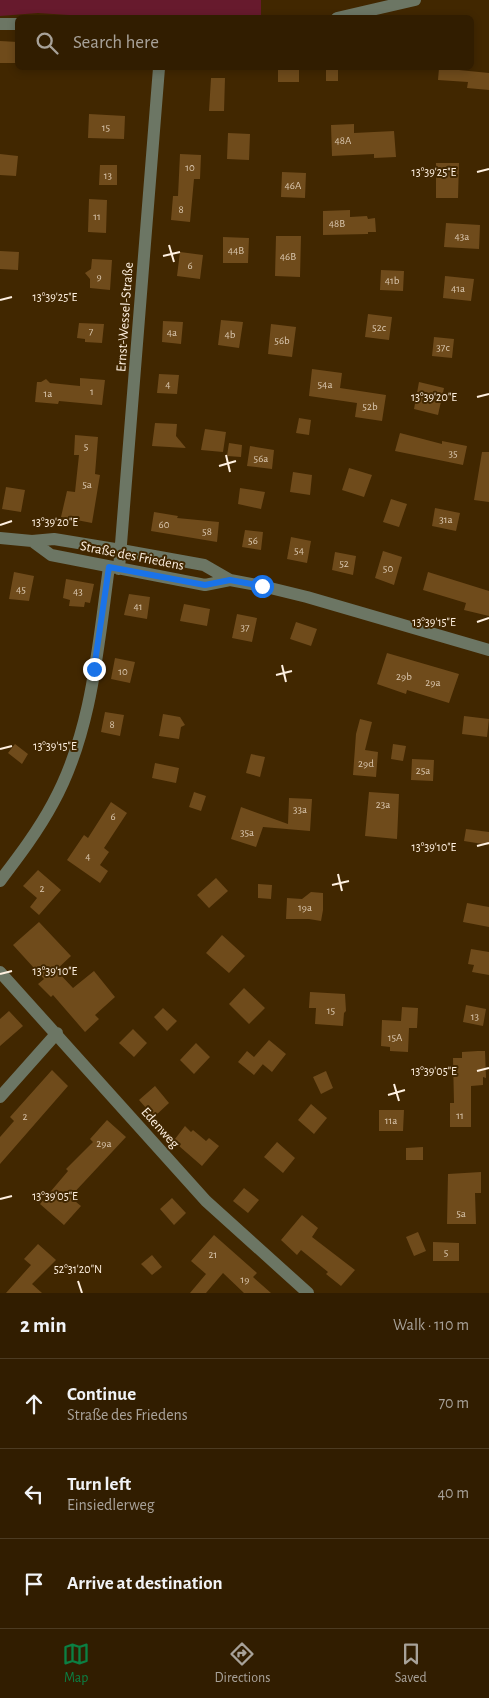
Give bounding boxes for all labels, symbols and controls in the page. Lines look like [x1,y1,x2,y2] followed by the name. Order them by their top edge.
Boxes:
[15,15,474,70] search box
[33,29,61,57] icon: search
[73,33,159,52] text: Search here
[102,122,111,133] house number: 15
[335,135,352,146] house number: 48A
[185,162,195,173] house number: 10
[412,166,457,178] text: 13°39'25"E
[104,170,113,181] house number: 13
[285,180,302,191] house number: 46A
[178,204,184,215] house number: 8
[93,211,101,222] house number: 11
[329,218,345,229] house number: 48B
[455,231,469,242] house number: 43a
[228,245,244,256] house number: 44B
[280,251,296,262] house number: 46B
[187,260,193,271] house number: 6
[114,262,136,372] street label: Ernst-Wessel-Straße
[96,271,102,282] house number: 9
[385,275,400,286] house number: 41b
[451,283,465,294] house number: 41a
[33,291,78,303] text: 13°39'25"E
[372,322,387,333] house number: 52c
[89,326,94,337] house number: 7
[167,327,177,338] house number: 4a
[225,329,236,340] house number: 4b
[274,335,290,346] house number: 56b
[436,342,450,353] house number: 37c
[165,379,171,390] house number: 4
[318,379,332,390] house number: 54a
[90,386,94,397] house number: 1
[44,388,52,399] house number: 1a
[411,391,457,403] text: 13°39'20"E
[362,401,378,412] house number: 52b
[84,441,89,452] house number: 5
[448,448,458,459] house number: 35
[254,453,268,464] house number: 56a
[82,479,92,490] house number: 5a
[439,514,453,525] house number: 31a
[32,516,78,528] text: 13°39'20"E
[159,519,170,530] house number: 60
[202,526,212,537] house number: 58
[248,535,258,546] house number: 56
[79,539,185,573] street label: Straße des Friedens
[294,545,304,556] house number: 54
[339,558,349,569] house number: 52
[383,563,393,574] house number: 50
[251,575,274,598] route start
[16,584,26,595] house number: 45
[73,586,83,597] house number: 43
[133,601,143,612] house number: 41
[412,616,456,628] text: 13°39'15"E
[240,622,250,633] house number: 37
[83,658,106,681] route end
[118,666,128,677] house number: 10
[396,671,412,682] house number: 29b
[425,677,441,688] house number: 29a
[109,719,115,730] house number: 8
[33,740,77,752] text: 13°39'15"E
[358,758,374,769] house number: 29d
[416,765,430,776] house number: 25a
[376,799,390,810] house number: 23a
[293,804,307,815] house number: 33a
[110,811,116,822] house number: 6
[240,827,254,838] house number: 35a
[412,841,457,853] text: 13°39'10"E
[85,851,91,862] house number: 4
[39,883,45,894] house number: 2
[298,902,312,913] house number: 19a
[33,965,78,977] text: 13°39'10"E
[327,1005,336,1016] house number: 15
[471,1011,480,1022] house number: 13
[388,1032,403,1043] house number: 15A
[411,1065,457,1077] text: 13°39'05"E
[138,1105,182,1151] street label: Edenweg
[456,1110,464,1121] house number: 11
[22,1111,28,1122] house number: 2
[385,1115,397,1126] house number: 11a
[96,1138,112,1149] house number: 29a
[32,1190,78,1202] text: 13°39'05"E
[456,1208,466,1219] house number: 5a
[444,1247,449,1258] house number: 5
[209,1249,217,1260] house number: 21
[54,1263,102,1275] text: 52°31'20"N
[241,1274,249,1285] house number: 19
[20,1315,67,1336] text: 2 min
[393,1317,469,1333] text: Walk · 110 m
[67,1385,136,1404] text: Continue
[20,1390,48,1418] icon: ahead
[438,1395,469,1411] text: 70 m
[67,1407,188,1423] text: Straße des Friedens
[67,1475,131,1494] text: Turn left
[20,1480,48,1508] icon: left
[437,1485,469,1501] text: 40 m
[67,1497,155,1513] text: Einsiedlerweg
[20,1570,48,1598] icon: arrive
[67,1574,223,1593] text: Arrive at destination
[62,1640,90,1687] tab: Map
[215,1640,270,1687] tab: Directions
[395,1640,427,1687] tab: Saved

